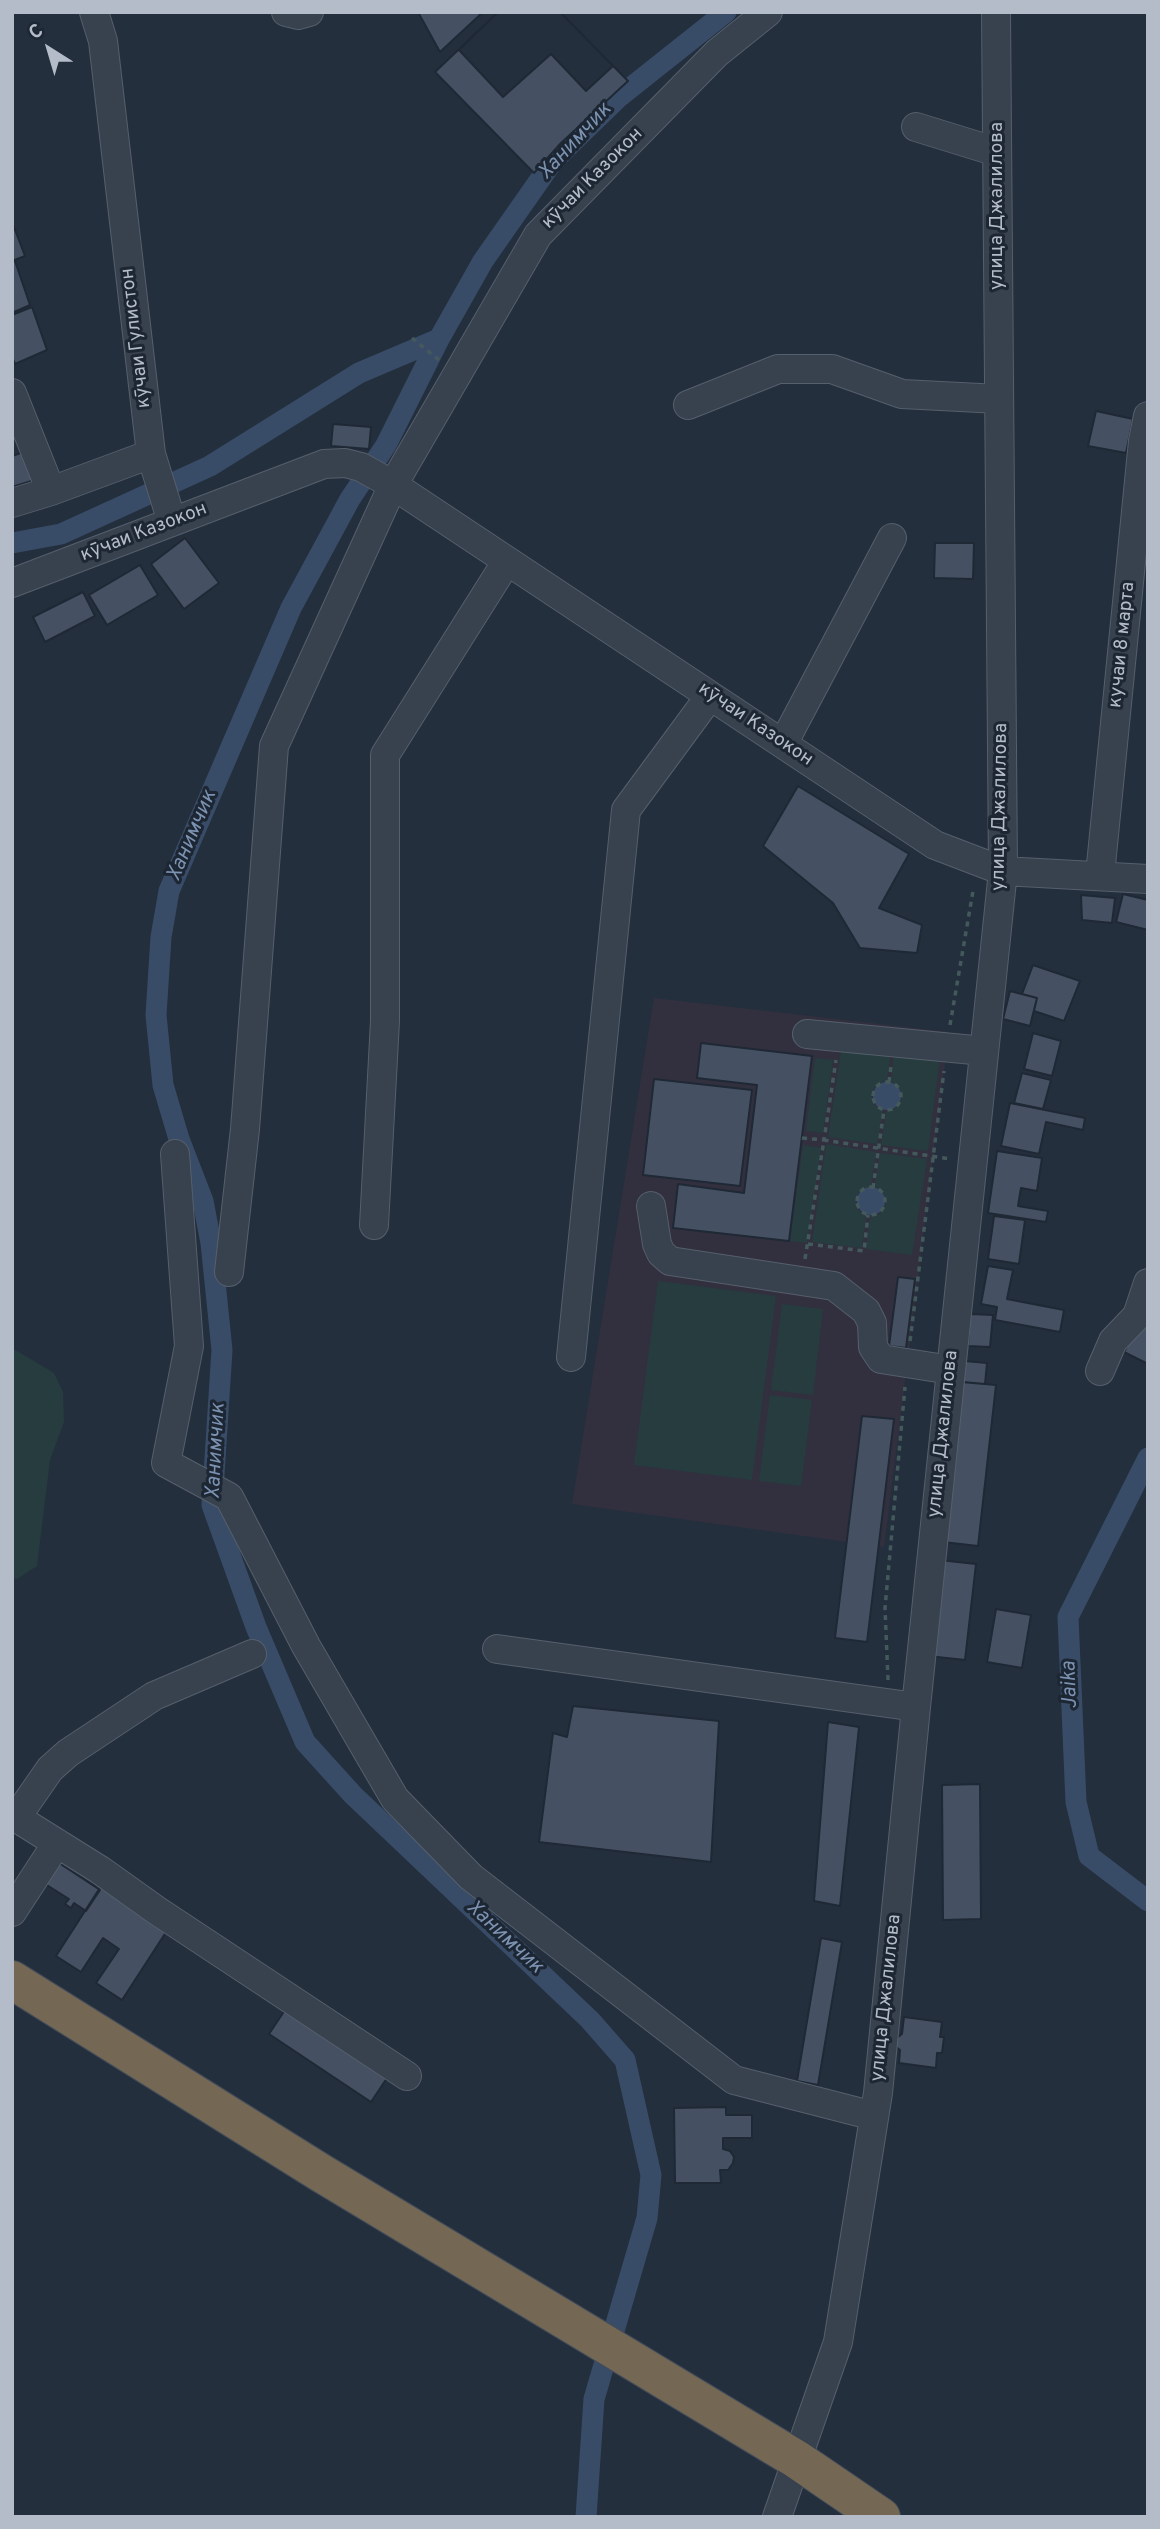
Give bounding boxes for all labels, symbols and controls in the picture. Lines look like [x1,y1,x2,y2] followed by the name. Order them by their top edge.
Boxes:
[14,14,84,84] north arrow
[24,19,48,45] text: С
[534,98,618,186] water label: Ханимчик
[987,122,1009,290] street label: улица Джалилова
[538,124,648,234] street label: кӯчаи Казокон
[117,267,157,409] street label: кӯчаи Гулистон
[78,498,210,568] street label: кӯчаи Казокон
[1105,581,1141,709] street label: кучаи 8 марта
[693,678,817,772] street label: кӯчаи Казокон
[988,723,1014,891] street label: улица Джалилова
[163,787,223,885] water label: Ханимчик
[924,1349,964,1519] street label: улица Джалилова
[202,1402,232,1500] water label: Ханимчик
[1058,1661,1084,1709] water label: Jaika
[460,1896,548,1980] water label: Ханимчик
[867,1913,907,2083] street label: улица Джалилова

